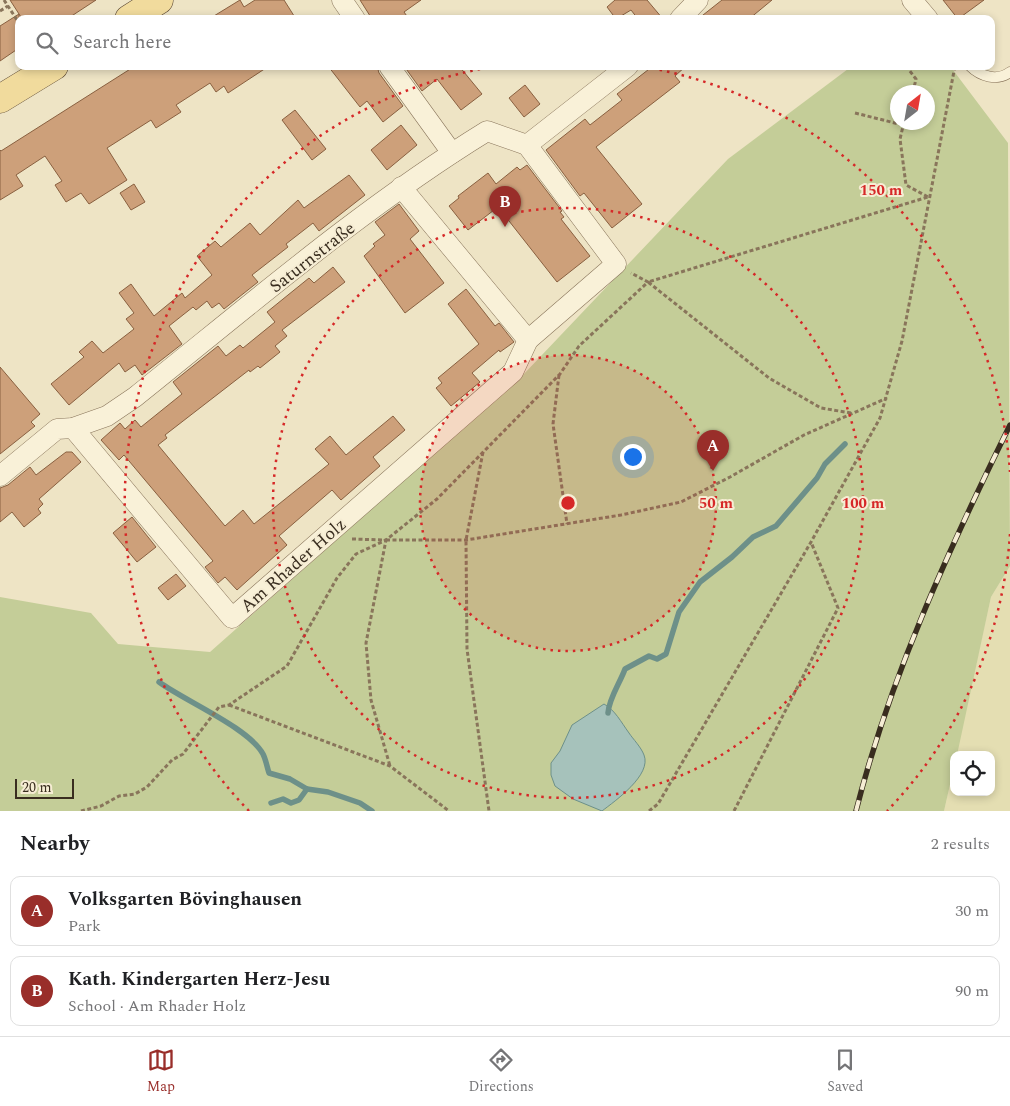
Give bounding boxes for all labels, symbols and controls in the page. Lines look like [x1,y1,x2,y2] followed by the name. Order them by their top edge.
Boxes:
[15,15,995,70] search box
[73,28,172,57] text: Search here
[33,29,61,57] icon: search
[890,85,935,130] north arrow
[860,179,903,202] text: 150 m
[489,186,521,227] pin: B
[264,215,361,300] street label: Saturnstraße
[697,430,729,471] pin: A
[620,444,646,470] your location
[699,492,734,515] text: 50 m
[842,492,885,515] text: 100 m
[559,494,577,512] centre of rings
[234,511,352,619] street label: Am Rhader Holz
[950,751,995,796] map controls
[950,751,995,796] button: locate
[15,776,74,799] scale bar
[22,777,52,798] text: 20 m
[20,828,90,860] text: Nearby
[931,832,990,856] text: 2 results
[68,885,302,914] text: Volksgarten Bövinghausen
[31,899,43,923] text: A
[955,899,989,923] text: 30 m
[68,914,101,938] text: Park
[68,965,330,994] text: Kath. Kindergarten Herz-Jesu
[31,979,43,1003] text: B
[955,979,989,1003] text: 90 m
[68,994,246,1018] text: School · Am Rhader Holz
[147,1046,175,1097] tab: Map
[468,1046,534,1097] tab: Directions
[827,1046,863,1097] tab: Saved

